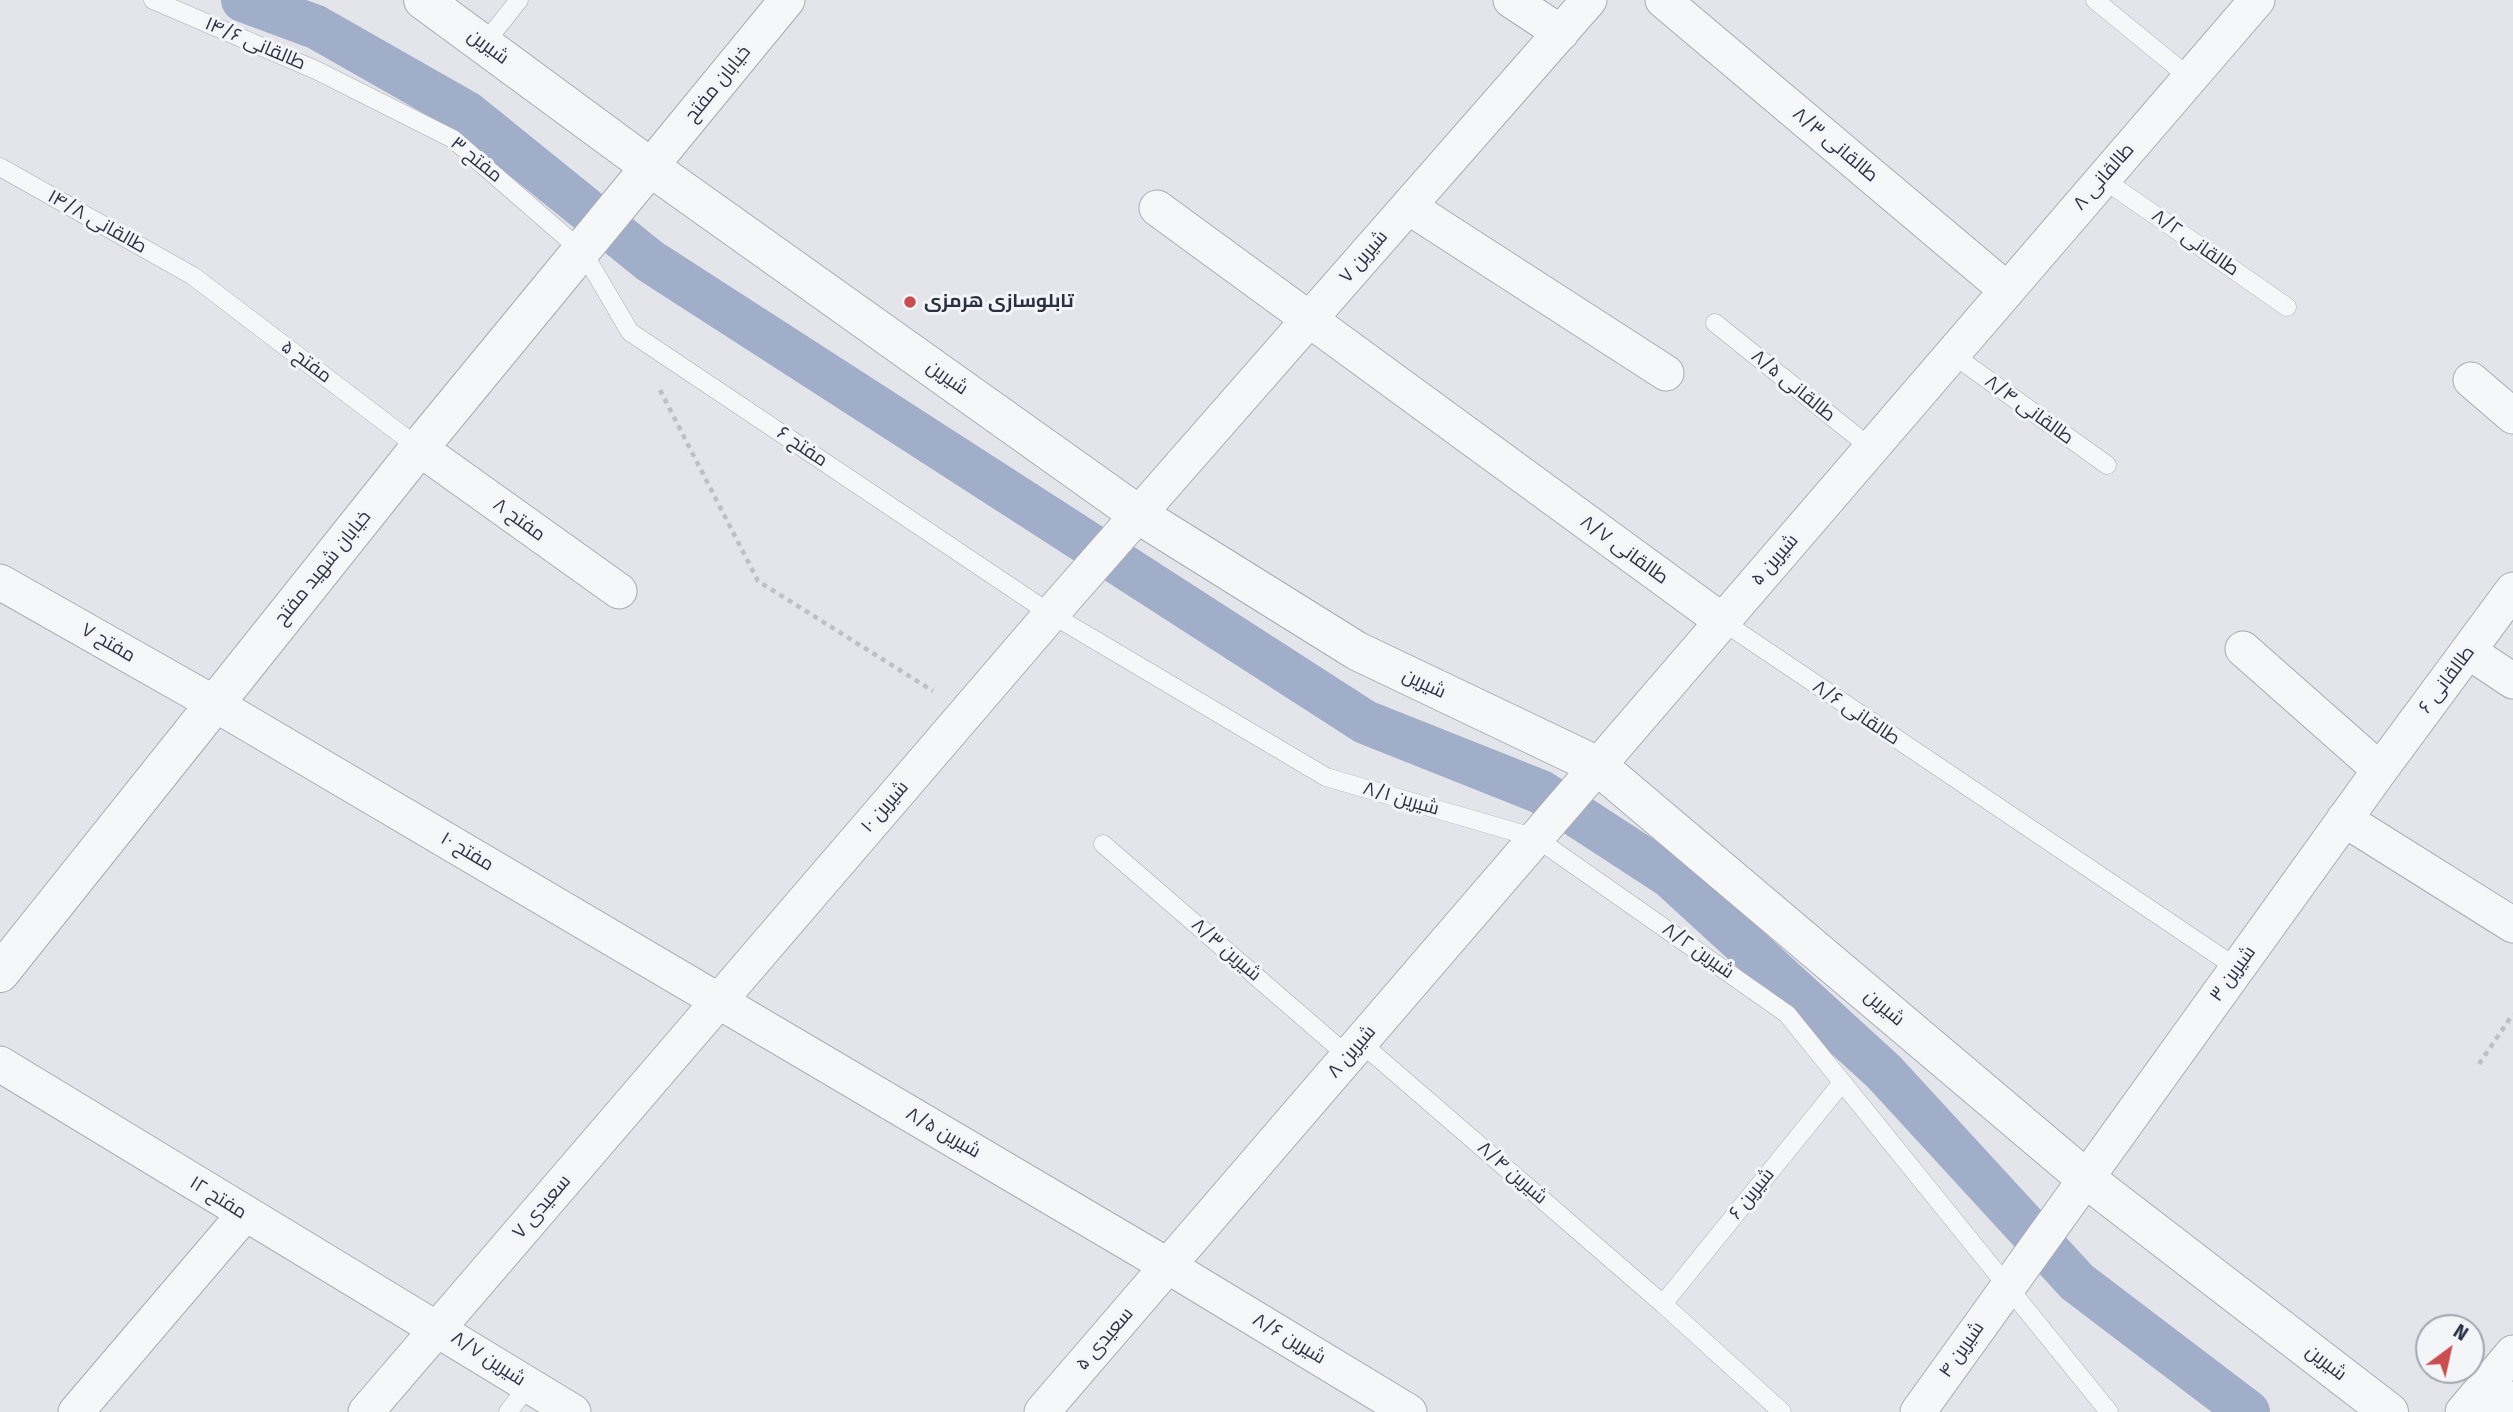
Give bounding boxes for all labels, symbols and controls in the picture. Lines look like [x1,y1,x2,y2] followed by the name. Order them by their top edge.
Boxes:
[201,13,309,75] street label: طالقانی ۱۴/۶
[463,24,513,70] street label: شیرین
[680,41,756,127] street label: خیابان مفتح
[1788,103,1882,187] street label: طالقانی ۸/۳
[446,132,506,188] street label: مفتح ۳
[2069,139,2139,215] street label: طالقانی ۸
[43,185,151,259] street label: طالقانی ۱۴/۸
[2147,205,2243,281] street label: طالقانی ۸/۲
[1335,226,1393,288] street label: شیرین ۷
[924,291,1074,313] place label: تابلوسازی هرمزی
[902,294,918,310] marker: تابلوسازی هرمزی
[276,336,336,388] street label: مفتح ۵
[1746,345,1840,427] street label: طالقانی ۸/۵
[922,356,972,400] street label: شیرین
[1980,370,2078,450] street label: طالقانی ۸/۴
[772,422,832,472] street label: مفتح ۶
[489,494,549,546] street label: مفتح ۸
[270,506,376,630] street label: خیابان شهید مفتح
[1576,510,1672,590] street label: طالقانی ۸/۷
[1746,530,1804,590] street label: شیرین ۵
[77,618,139,668] street label: مفتح ۷
[2414,642,2480,718] street label: طالقانی ۶
[1399,664,1449,704] street label: شیرین
[1808,675,1904,751] street label: طالقانی ۸/۶
[856,776,914,838] street label: شیرین ۱۰
[1360,777,1442,821] street label: شیرین ۸/۱
[436,827,498,877] street label: مفتح ۱۰
[1186,914,1266,986] street label: شیرین ۸/۳
[1658,918,1738,984] street label: شیرین ۸/۲
[2205,942,2261,1006] street label: شیرین ۳
[1859,985,1909,1031] street label: شیرین
[1323,1021,1381,1083] street label: شیرین ۸
[902,1103,984,1163] street label: شیرین ۸/۵
[1473,1137,1551,1209] street label: شیرین ۸/۴
[1724,1164,1780,1224] street label: شیرین ۶
[508,1170,576,1244] street label: سعیدی ۷
[185,1172,251,1224] street label: مفتح ۱۲
[1071,1303,1139,1375] street label: سعیدی ۵
[1248,1308,1330,1370] street label: شیرین ۸/۶
[2415,1314,2485,1384] north arrow
[1935,1318,1989,1382] street label: شیرین ۴
[2449,1320,2472,1346] text: N
[447,1327,529,1391] street label: شیرین ۸/۷
[2301,1340,2351,1386] street label: شیرین

